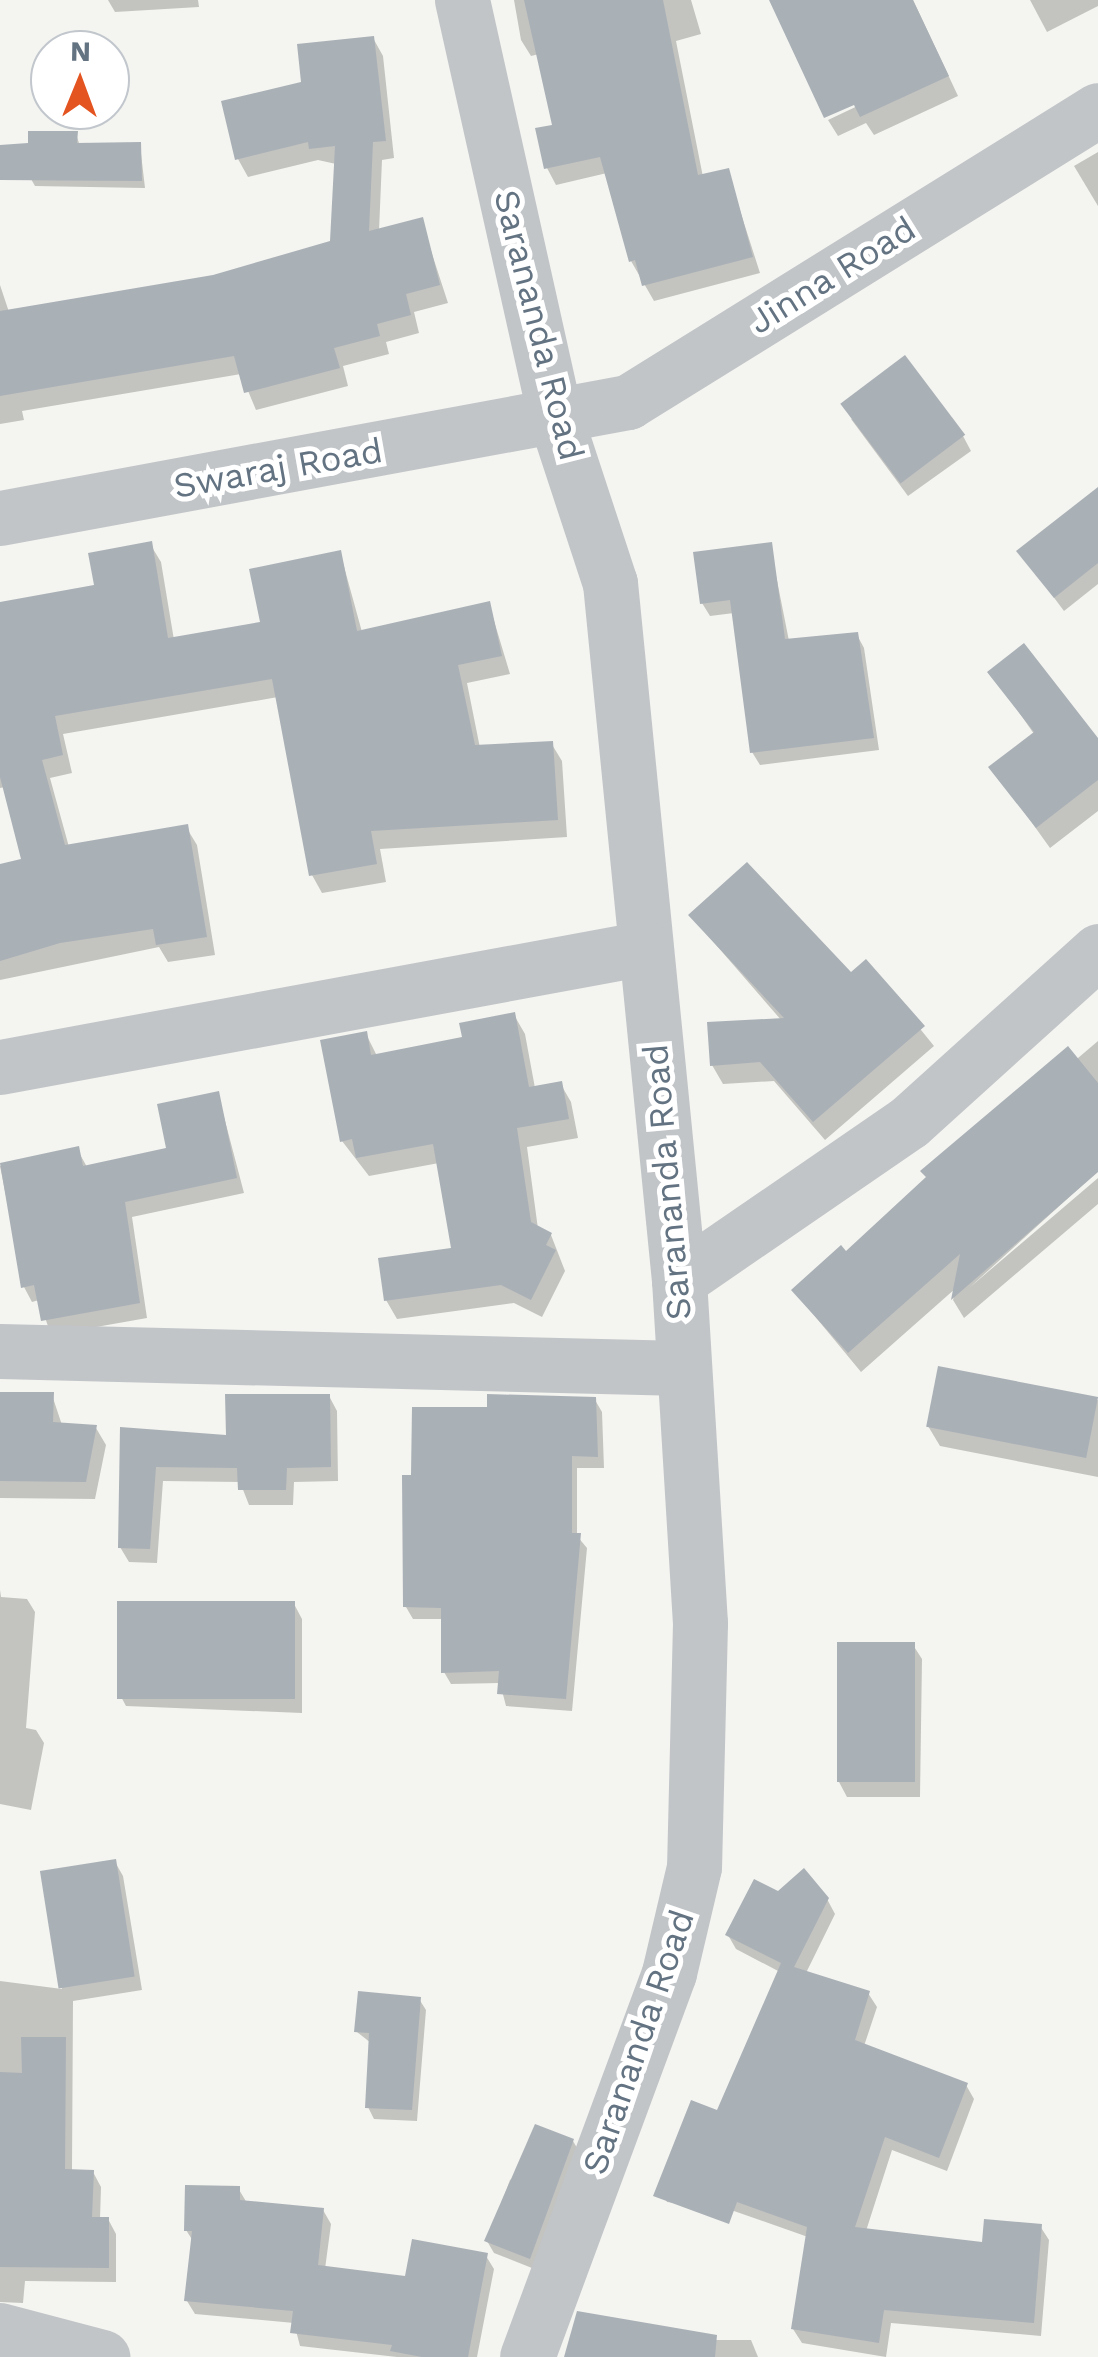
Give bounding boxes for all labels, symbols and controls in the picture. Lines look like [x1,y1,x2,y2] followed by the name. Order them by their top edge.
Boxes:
[30,30,130,130] north arrow
[70,35,91,68] text: N
[485,185,593,465] street label: Sarananda Road
[741,207,923,343] street label: Jinna Road
[170,429,386,507] street label: Swaraj Road
[634,1042,700,1322] street label: Sarananda Road
[573,1904,703,2180] street label: Sarananda Road

